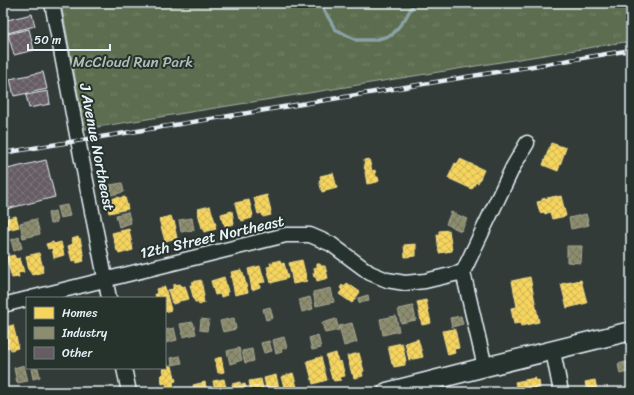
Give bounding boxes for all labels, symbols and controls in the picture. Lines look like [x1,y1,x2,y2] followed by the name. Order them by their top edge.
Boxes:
[28,26,110,52] scale bar
[34,29,61,51] text: 50 m
[73,49,193,75] park label: McCloud Run Park
[72,80,122,213] street label: J Avenue Northeast
[137,208,287,266] street label: 12th Street Northeast
[26,297,166,369] legend
[62,302,98,324] text: Homes
[61,322,108,344] text: Industry
[62,342,93,364] text: Other

